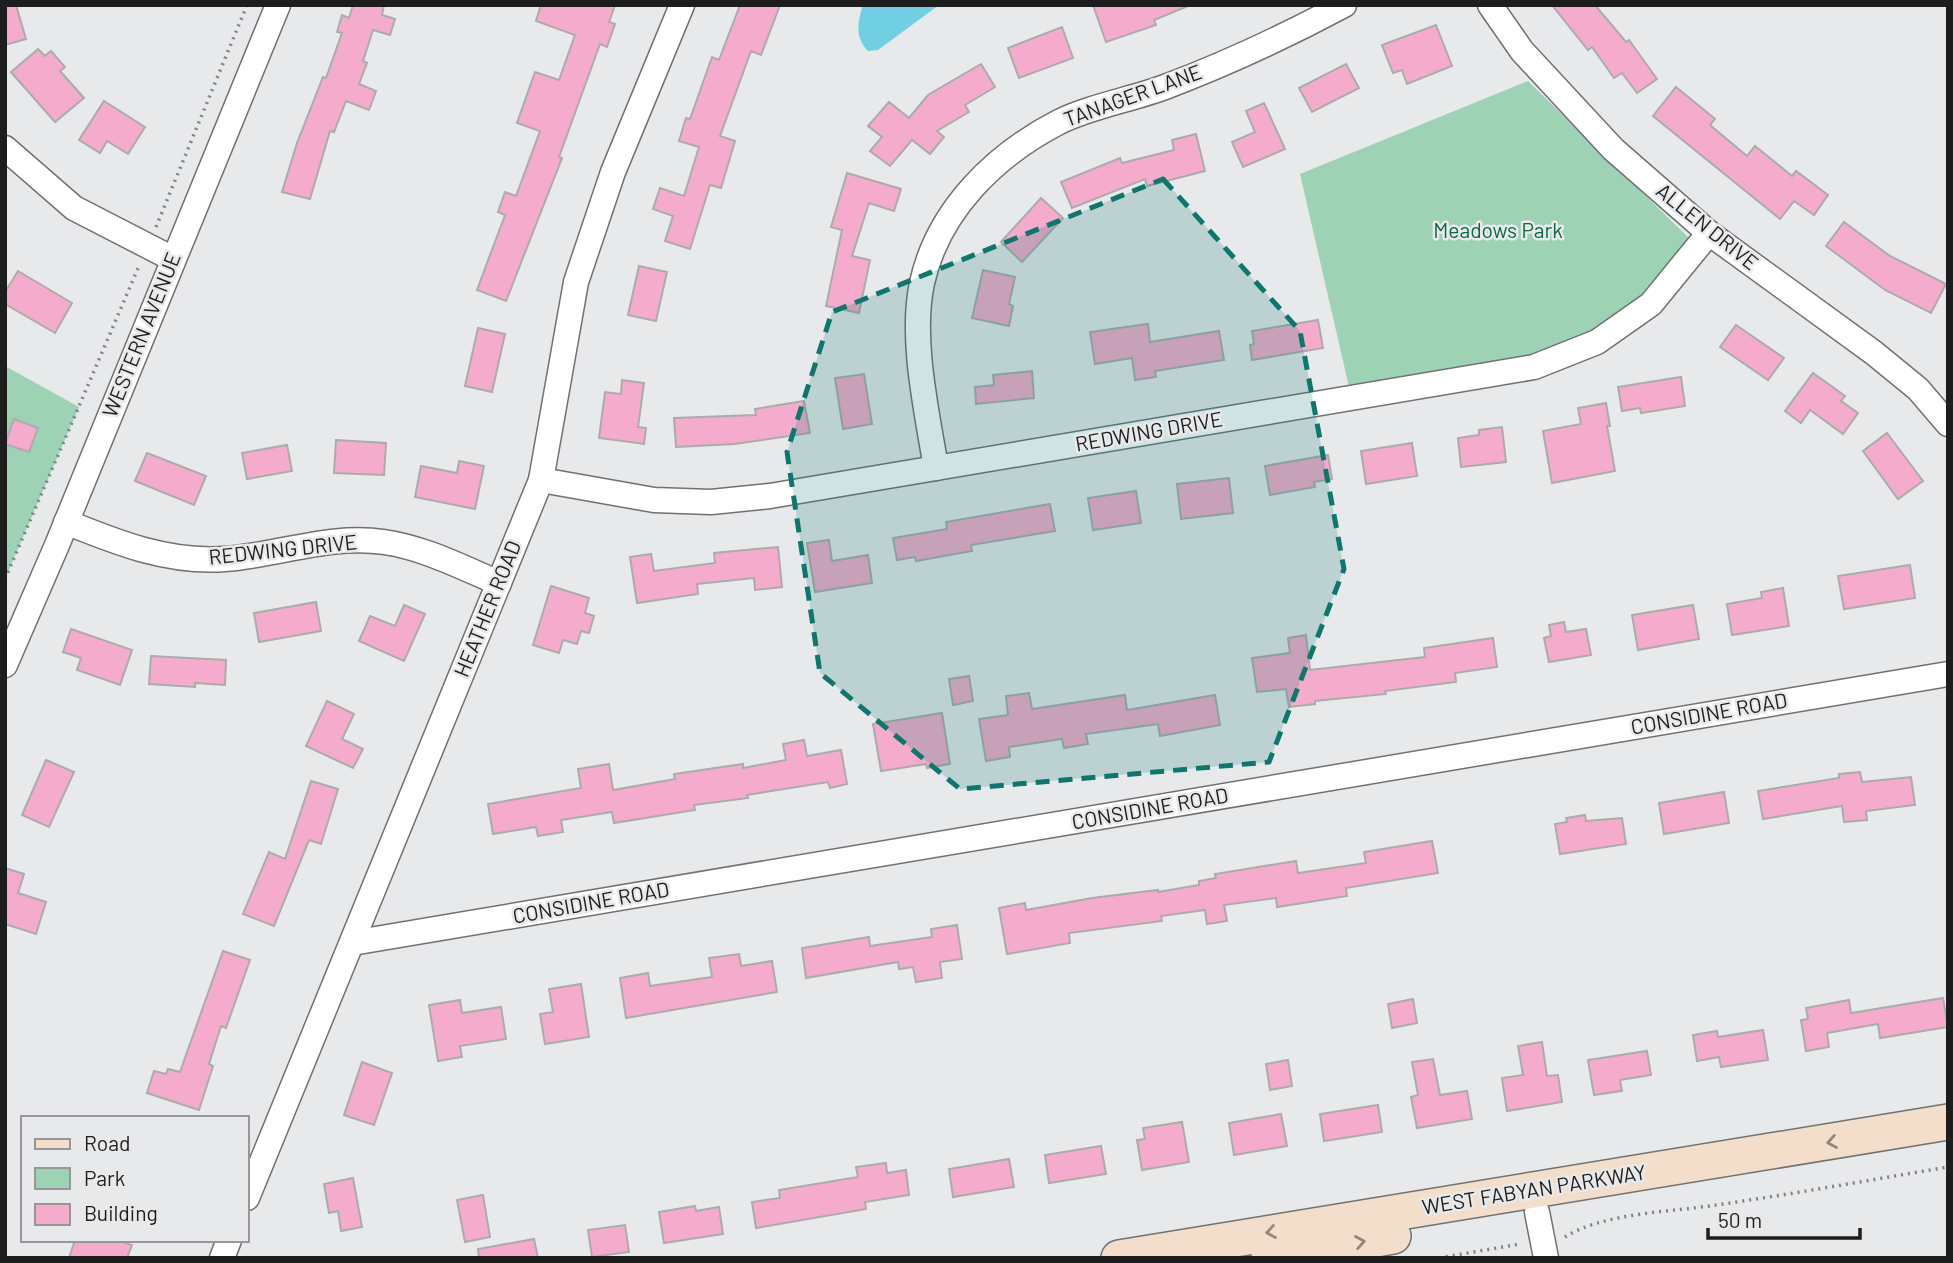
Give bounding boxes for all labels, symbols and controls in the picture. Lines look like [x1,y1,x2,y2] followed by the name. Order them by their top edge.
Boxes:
[1060,58,1205,131] street label: TANAGER LANE
[1652,177,1764,274] street label: ALLEN DRIVE
[1433,217,1563,242] park label: Meadows Park
[96,248,185,421] street label: WESTERN AVENUE
[1073,405,1224,456] street label: REDWING DRIVE
[207,528,358,569] street label: REDWING DRIVE
[448,537,525,680] street label: HEATHER ROAD
[1628,686,1789,739] street label: CONSIDINE ROAD
[1069,781,1230,834] street label: CONSIDINE ROAD
[510,875,671,928] street label: CONSIDINE ROAD
[21,1116,248,1242] legend
[84,1130,130,1155] text: Road
[1826,1134,1838,1149] one-way arrow
[1420,1158,1648,1219] street label: WEST FABYAN PARKWAY
[84,1165,125,1190] text: Park
[1708,1196,1860,1240] scale bar
[84,1200,158,1225] text: Building
[1718,1207,1762,1232] text: 50 m
[1265,1224,1277,1239] one-way arrow
[1354,1235,1366,1250] one-way arrow

